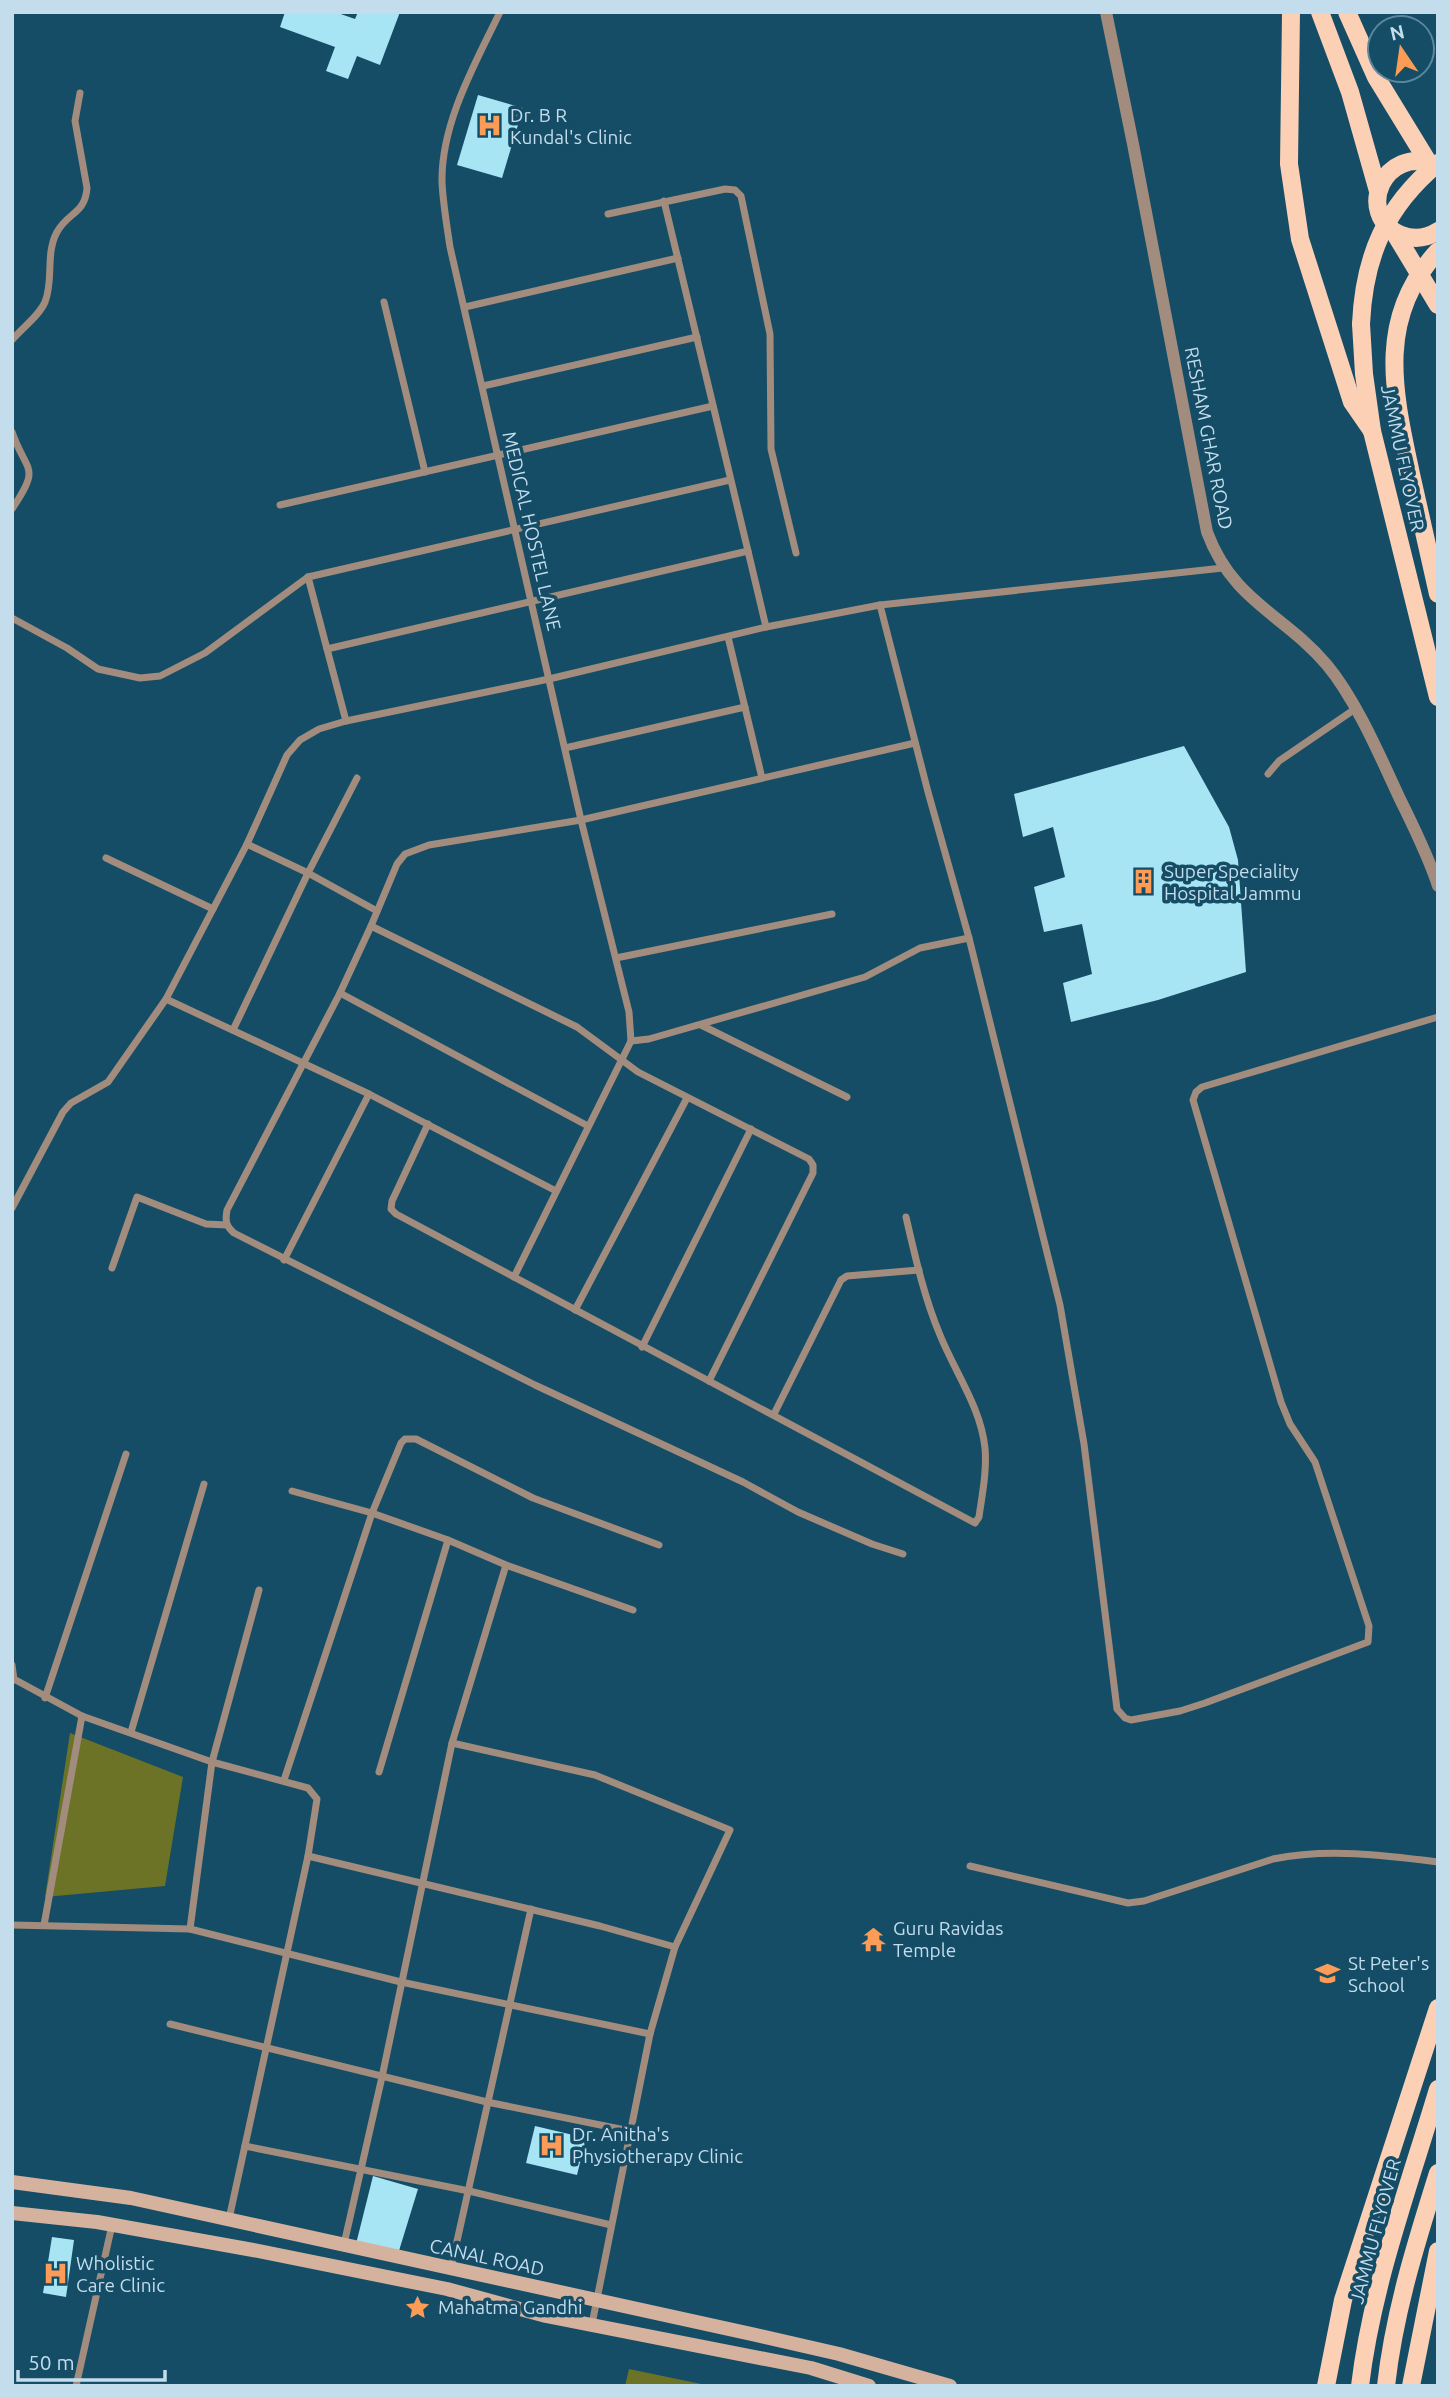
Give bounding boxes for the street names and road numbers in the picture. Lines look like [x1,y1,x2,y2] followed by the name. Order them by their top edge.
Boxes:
[1181,345,1237,531] street label: RESHAM GHAR ROAD
[1377,383,1429,533] street label: JAMMU FLYOVER
[498,429,566,633] street label: MEDICAL HOSTEL LANE
[1345,2156,1405,2306] street label: JAMMU FLYOVER
[428,2234,546,2280] street label: CANAL ROAD

